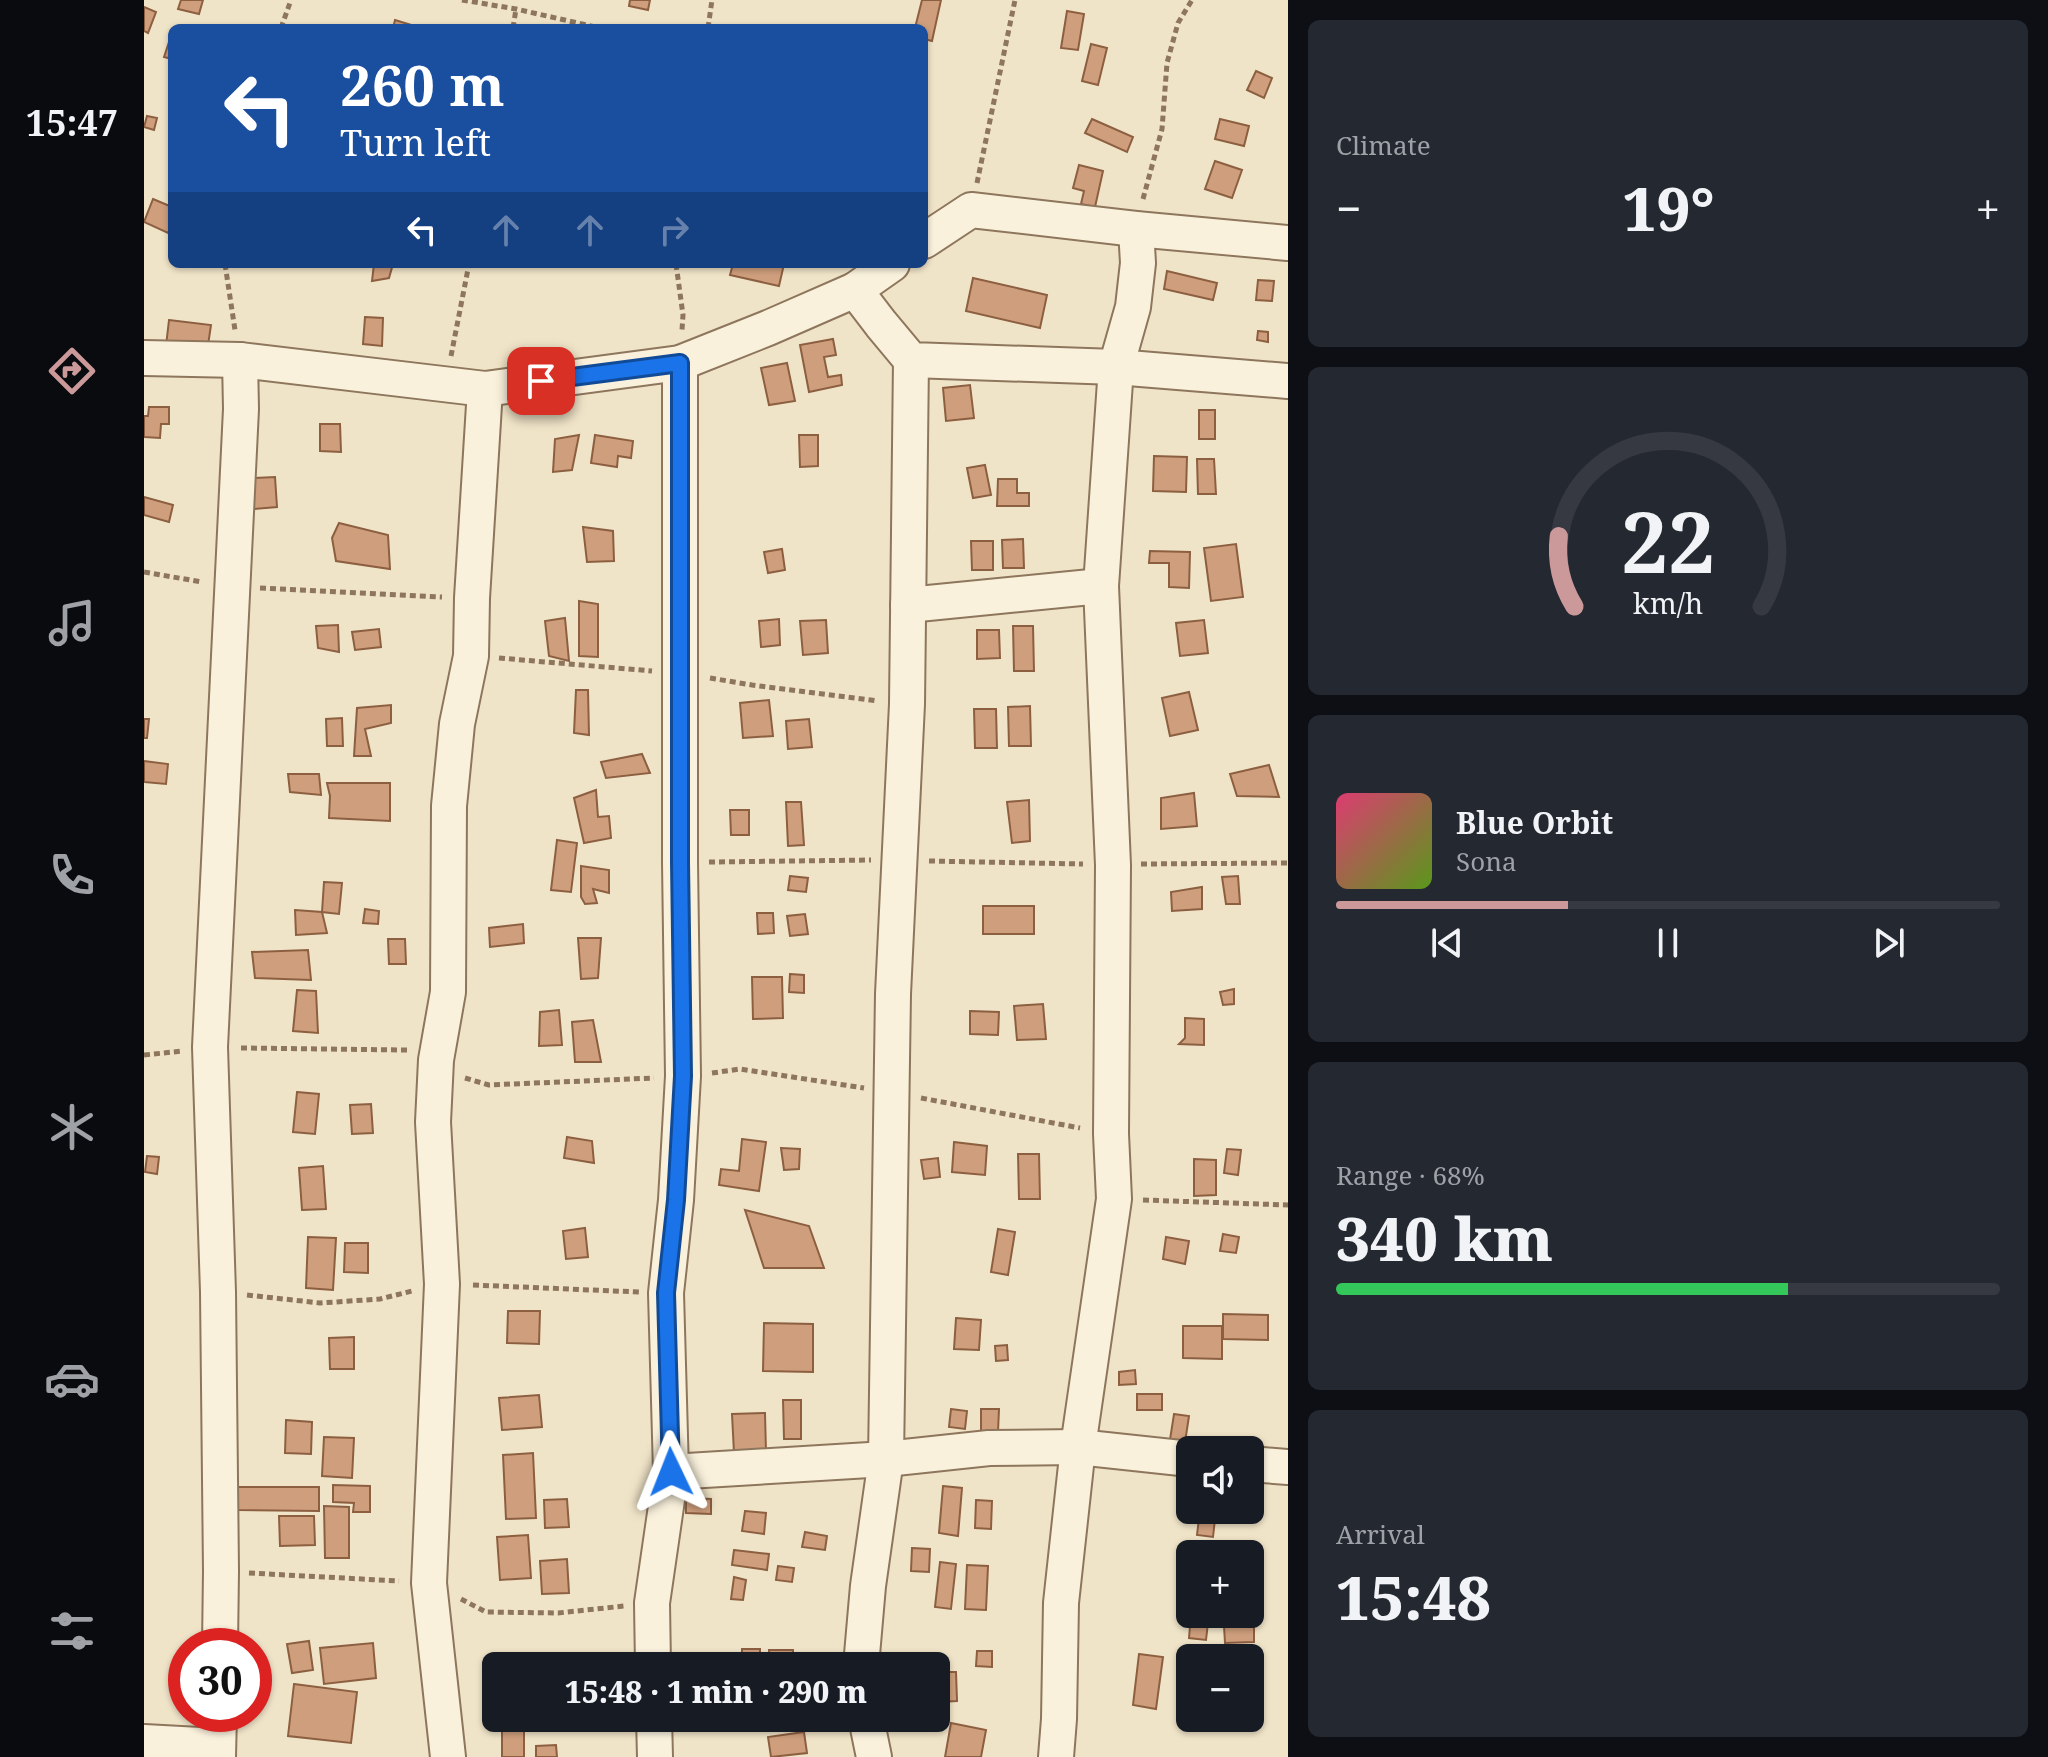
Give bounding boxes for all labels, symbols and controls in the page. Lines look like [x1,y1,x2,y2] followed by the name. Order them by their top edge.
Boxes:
[340,46,505,122] text: 260 m
[208,56,312,160] icon: left
[26,98,118,147] text: 15:47
[340,118,491,167] text: Turn left
[1336,127,1431,163] text: Climate
[1622,167,1714,249] text: 19°
[1336,178,1361,238] text: −
[1975,178,2000,238] text: +
[400,208,444,252] icon: left
[484,208,528,252] icon: ahead
[568,208,612,252] icon: ahead
[652,208,696,252] icon: right
[44,343,100,399] icon: directions
[507,347,575,415] pin
[519,359,563,403] icon: arrive
[1621,484,1715,597] text: 22
[1633,583,1703,622] text: km/h
[44,595,100,651] icon: music
[1456,802,1613,843] text: Blue Orbit
[1456,843,1517,879] text: Sona
[44,847,100,903] icon: phone
[1425,921,1469,965] icon: previous
[1646,921,1690,965] icon: pause
[1867,921,1911,965] icon: next
[44,1099,100,1155] icon: climate
[1336,1157,1485,1193] text: Range · 68%
[1336,1197,1553,1279] text: 340 km
[44,1351,100,1407] icon: car
[629,1430,713,1514] position arrow
[1176,1436,1264,1732] map controls
[1176,1436,1264,1524] button: sound
[1336,1516,1425,1552] text: Arrival
[1176,1540,1264,1628] button: +
[1336,1556,1491,1638] text: 15:48
[44,1603,100,1659] icon: filters
[168,1628,272,1732] speed limit sign: 30
[1176,1644,1264,1732] button: −
[565,1671,867,1712] text: 15:48 · 1 min · 290 m

